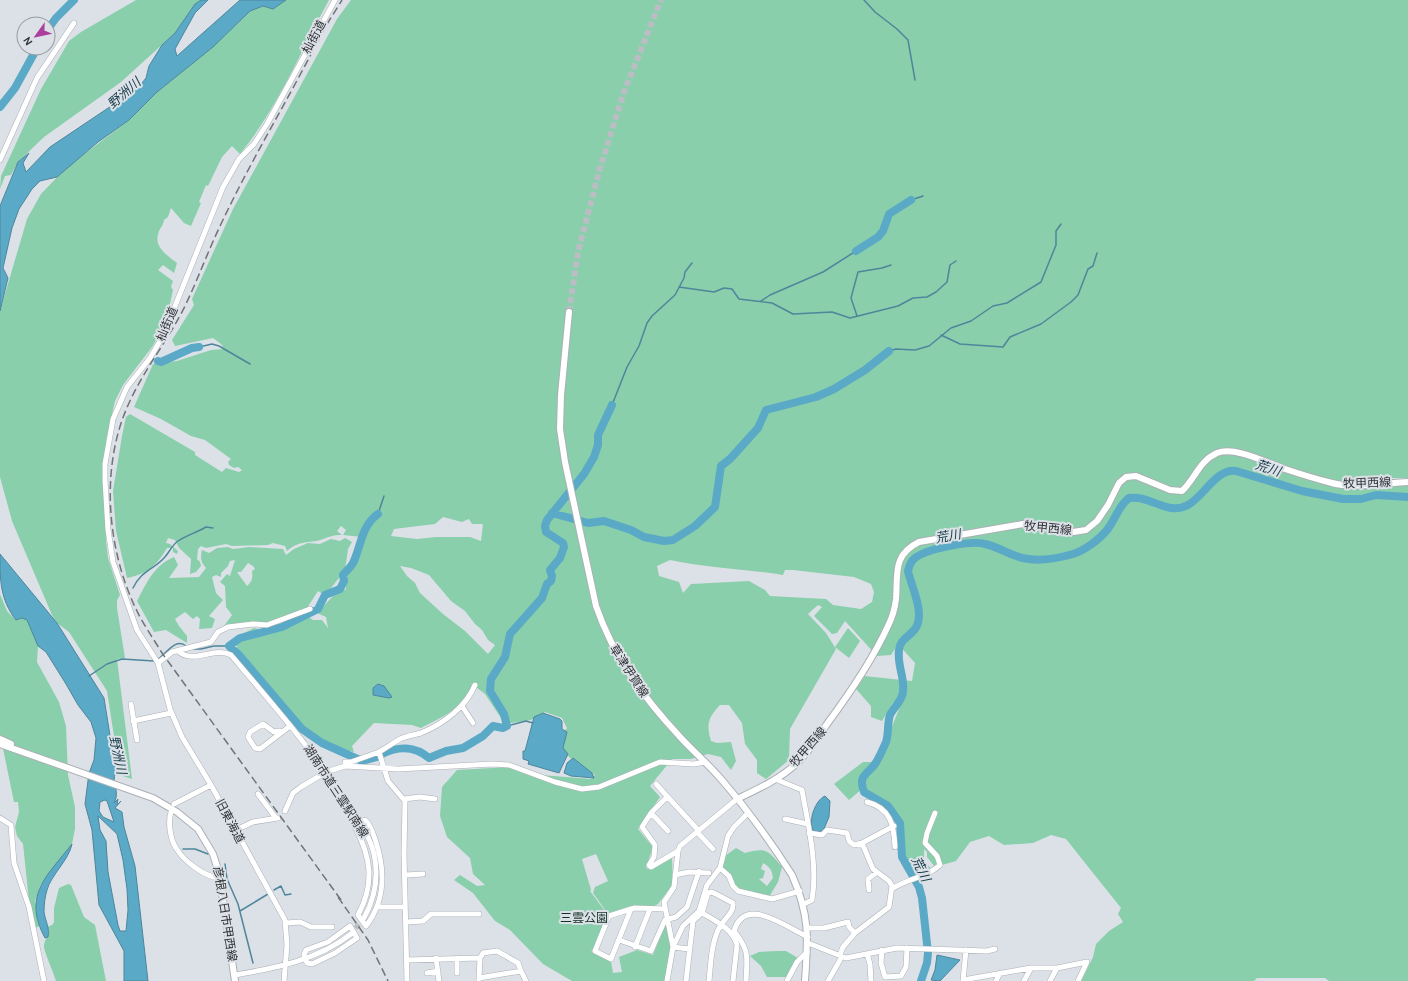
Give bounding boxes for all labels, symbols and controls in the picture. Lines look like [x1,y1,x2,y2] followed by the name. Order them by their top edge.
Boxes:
[16,16,56,56] north arrow
[299,18,329,56] street label: 杣街道
[20,34,36,48] text: N
[104,73,145,111] water label: 野洲川
[154,305,180,343] street label: 杣街道
[1253,457,1285,480] water label: 荒川
[1343,475,1391,491] street label: 牧甲西線
[1023,519,1073,537] street label: 牧甲西線
[934,526,964,546] water label: 荒川
[607,642,651,700] street label: 草津伊賀線
[787,724,829,770] street label: 牧甲西線
[107,734,130,778] water label: 野洲川
[301,742,371,840] street label: 湖南市道三雲駅南線
[213,797,247,845] street label: 旧東海道
[909,854,934,886] water label: 荒川
[211,865,239,963] street label: 彦根八日市甲西線
[560,911,608,925] park label: 三雲公園

